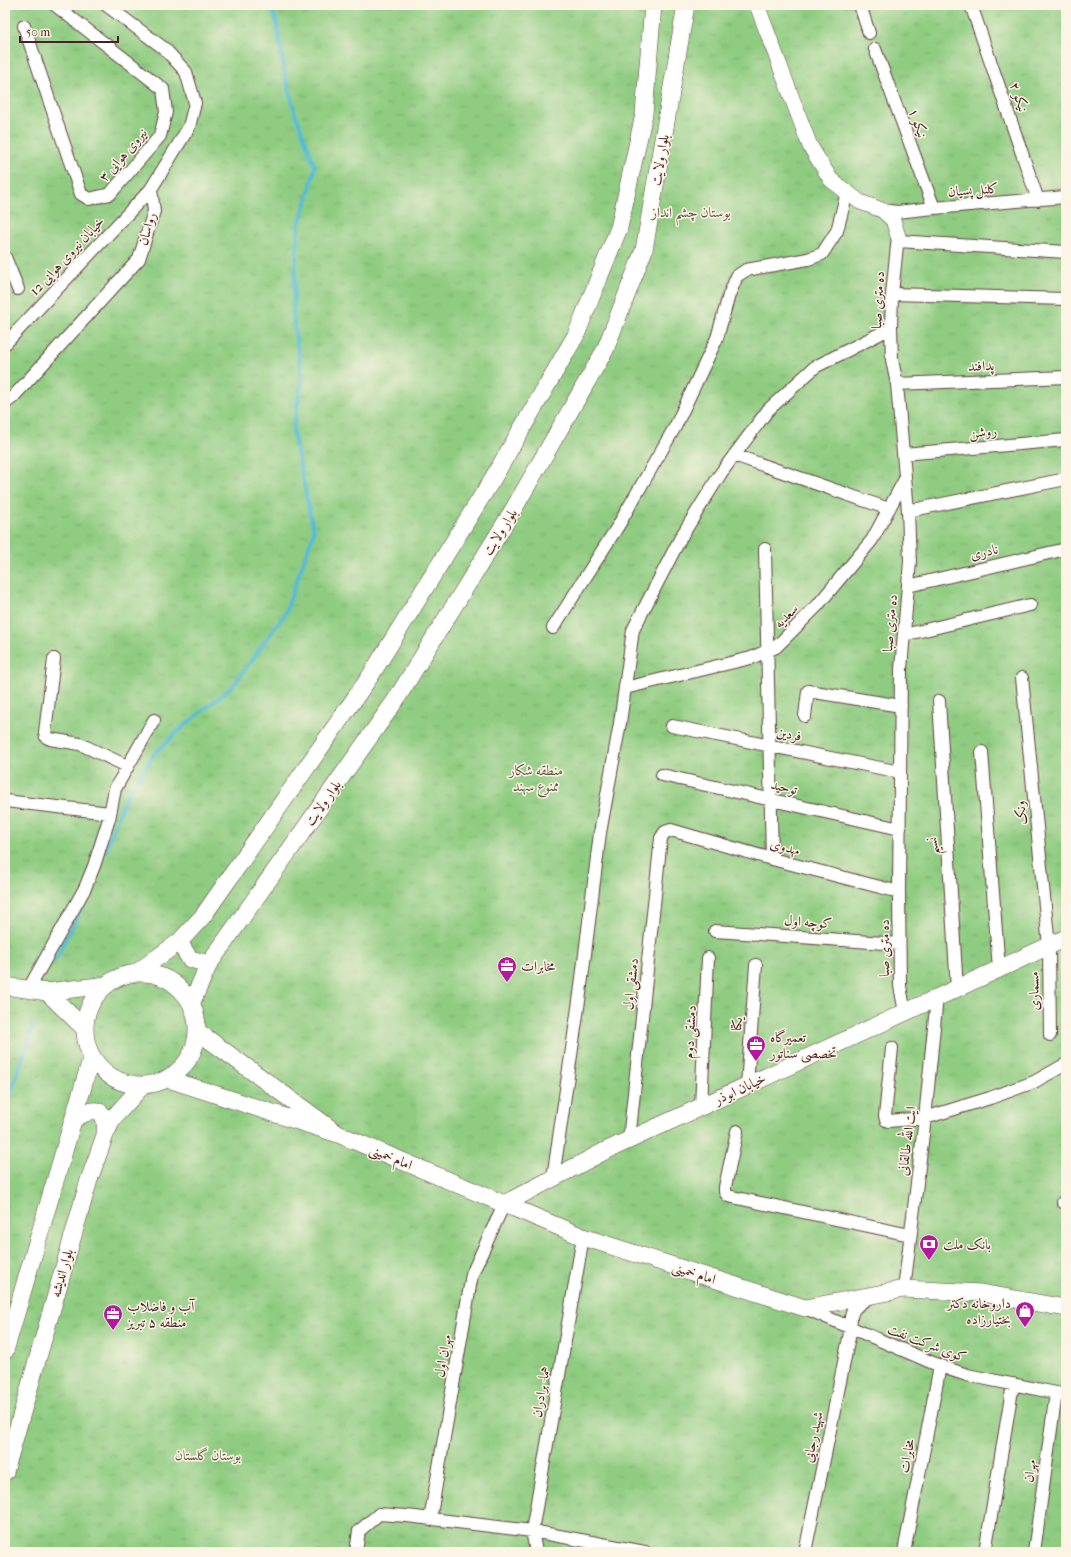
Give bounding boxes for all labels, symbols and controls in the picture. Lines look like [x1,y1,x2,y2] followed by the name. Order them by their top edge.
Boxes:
[20,18,118,44] scale bar
[26,25,50,39] text: 50 m
[1006,80,1032,114] street label: نیکو ۲
[905,106,931,140] street label: نیکو ۱
[95,125,152,186] street label: نیروی هوایی ۳
[647,133,673,187] street label: بلوار ولایت
[947,180,999,202] street label: کلنل پسیان
[649,204,731,226] park label: بوستان چشم انداز
[134,211,160,247] street label: رواسان
[26,213,109,300] street label: خیابان نیروی هوایی 12
[868,271,888,329] street label: ده متری صبا
[968,357,994,376] street label: پدافند
[968,422,998,443] street label: روشن
[479,505,521,558] street label: بلوار ولایت
[968,540,1000,563] street label: نادری
[879,594,901,652] street label: ده متری صبا
[770,600,802,632] street label: سعدیه
[775,723,803,745] street label: فردین
[507,762,563,798] park label: منطقه شکار ممنوع سهند
[769,776,799,798] street label: توحید
[301,777,345,829] street label: بلوار ولایت
[1011,800,1031,826] street label: ونک
[768,835,802,860] street label: مهدوی
[924,836,947,855] street label: نسیم
[783,912,833,933] street label: کوچه اول
[876,919,893,977] street label: ده متری صبا
[496,955,518,983] office icon: مخابرات
[620,957,644,1011] street label: دمشقی اول
[521,958,556,975] place label: مخابرات
[1025,971,1043,1011] street label: مسماری
[680,1005,704,1059] street label: دمشقی دوم
[728,1015,746,1032] street label: یکتا
[768,1029,837,1063] place label: تعمیرگاه تخصصی سناتور
[745,1034,767,1062] office icon: تعمیرگاه تخصصی سناتور
[710,1070,769,1109] street label: خیابان ابوذر
[891,1105,920,1177] street label: ایت الله طالقانی
[365,1140,415,1177] street label: امام خمینی
[918,1233,940,1261] bank icon: بانک ملت
[943,1236,991,1253] place label: بانک ملت
[47,1246,77,1299] street label: بلوار اندیشه
[669,1258,718,1292] street label: امام خمینی
[945,1295,1011,1328] place label: داروخانه دکتر بختیارزاده
[125,1298,196,1331] place label: آب و فاضلاب منطقه ۵ تبریز
[1014,1300,1036,1328] shop icon: داروخانه دکتر بختیارزاده
[102,1303,124,1331] office icon: آب و فاضلاب منطقه ۵ تبریز
[885,1320,969,1367] street label: کوی شرکت نفت
[431,1333,456,1379] street label: مهران اول
[528,1365,554,1419] street label: هما- برادران
[799,1410,828,1464] street label: شهید رجایی
[895,1437,919,1474] street label: مخابرات
[175,1447,242,1464] park label: بوستان گلستان
[1020,1458,1041,1484] street label: مهران

